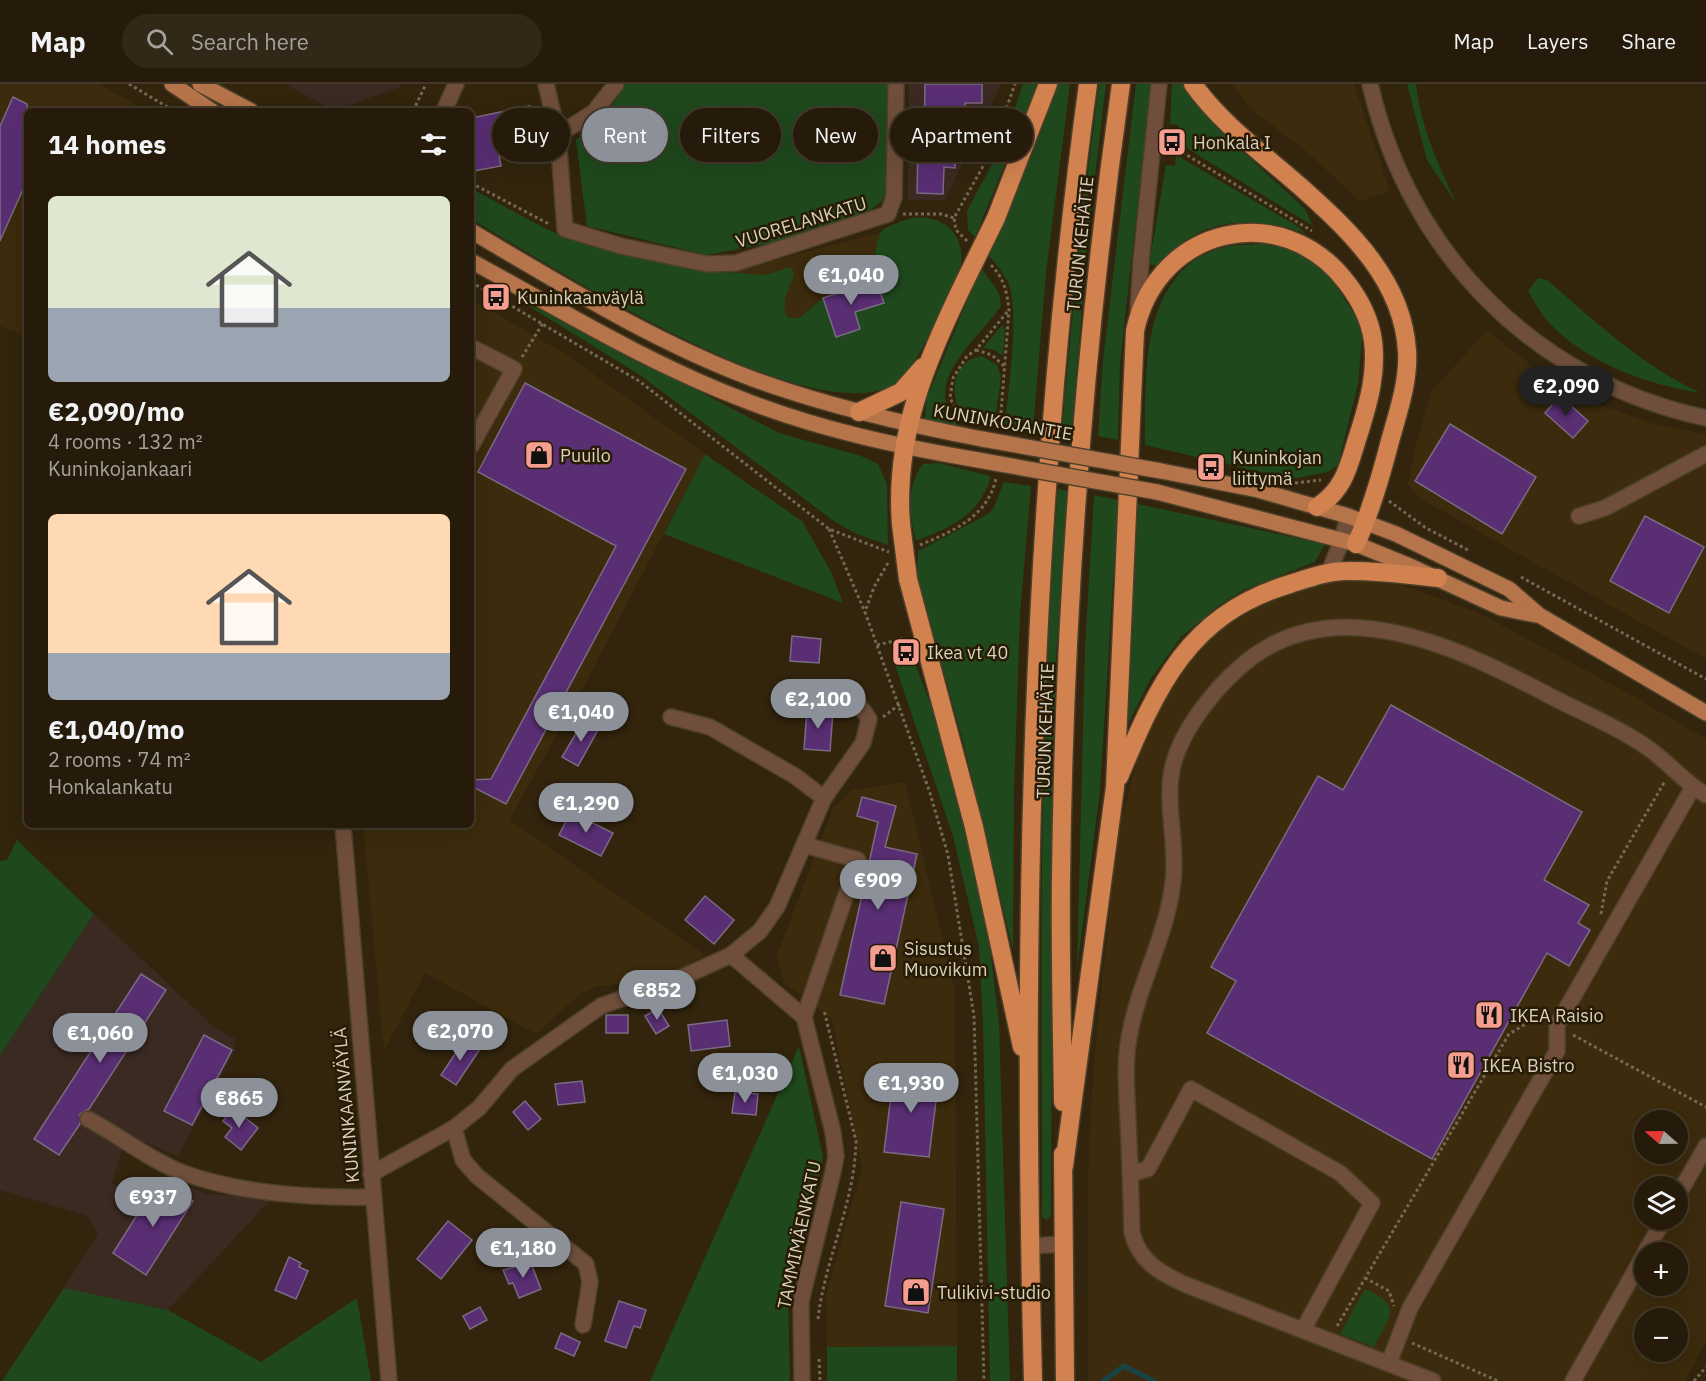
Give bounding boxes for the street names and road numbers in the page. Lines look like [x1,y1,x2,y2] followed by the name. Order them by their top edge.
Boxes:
[1061,175,1099,313] street label: TURUN KEHÄTIE
[733,191,869,253] street label: VUORELANKATU
[932,398,1074,446] street label: KUNINKOJANTIE
[1031,663,1059,799] street label: TURUN KEHÄTIE
[328,1026,364,1184] street label: KUNINKAANVÄYLÄ
[772,1159,826,1311] street label: TAMMIMÄENKATU

